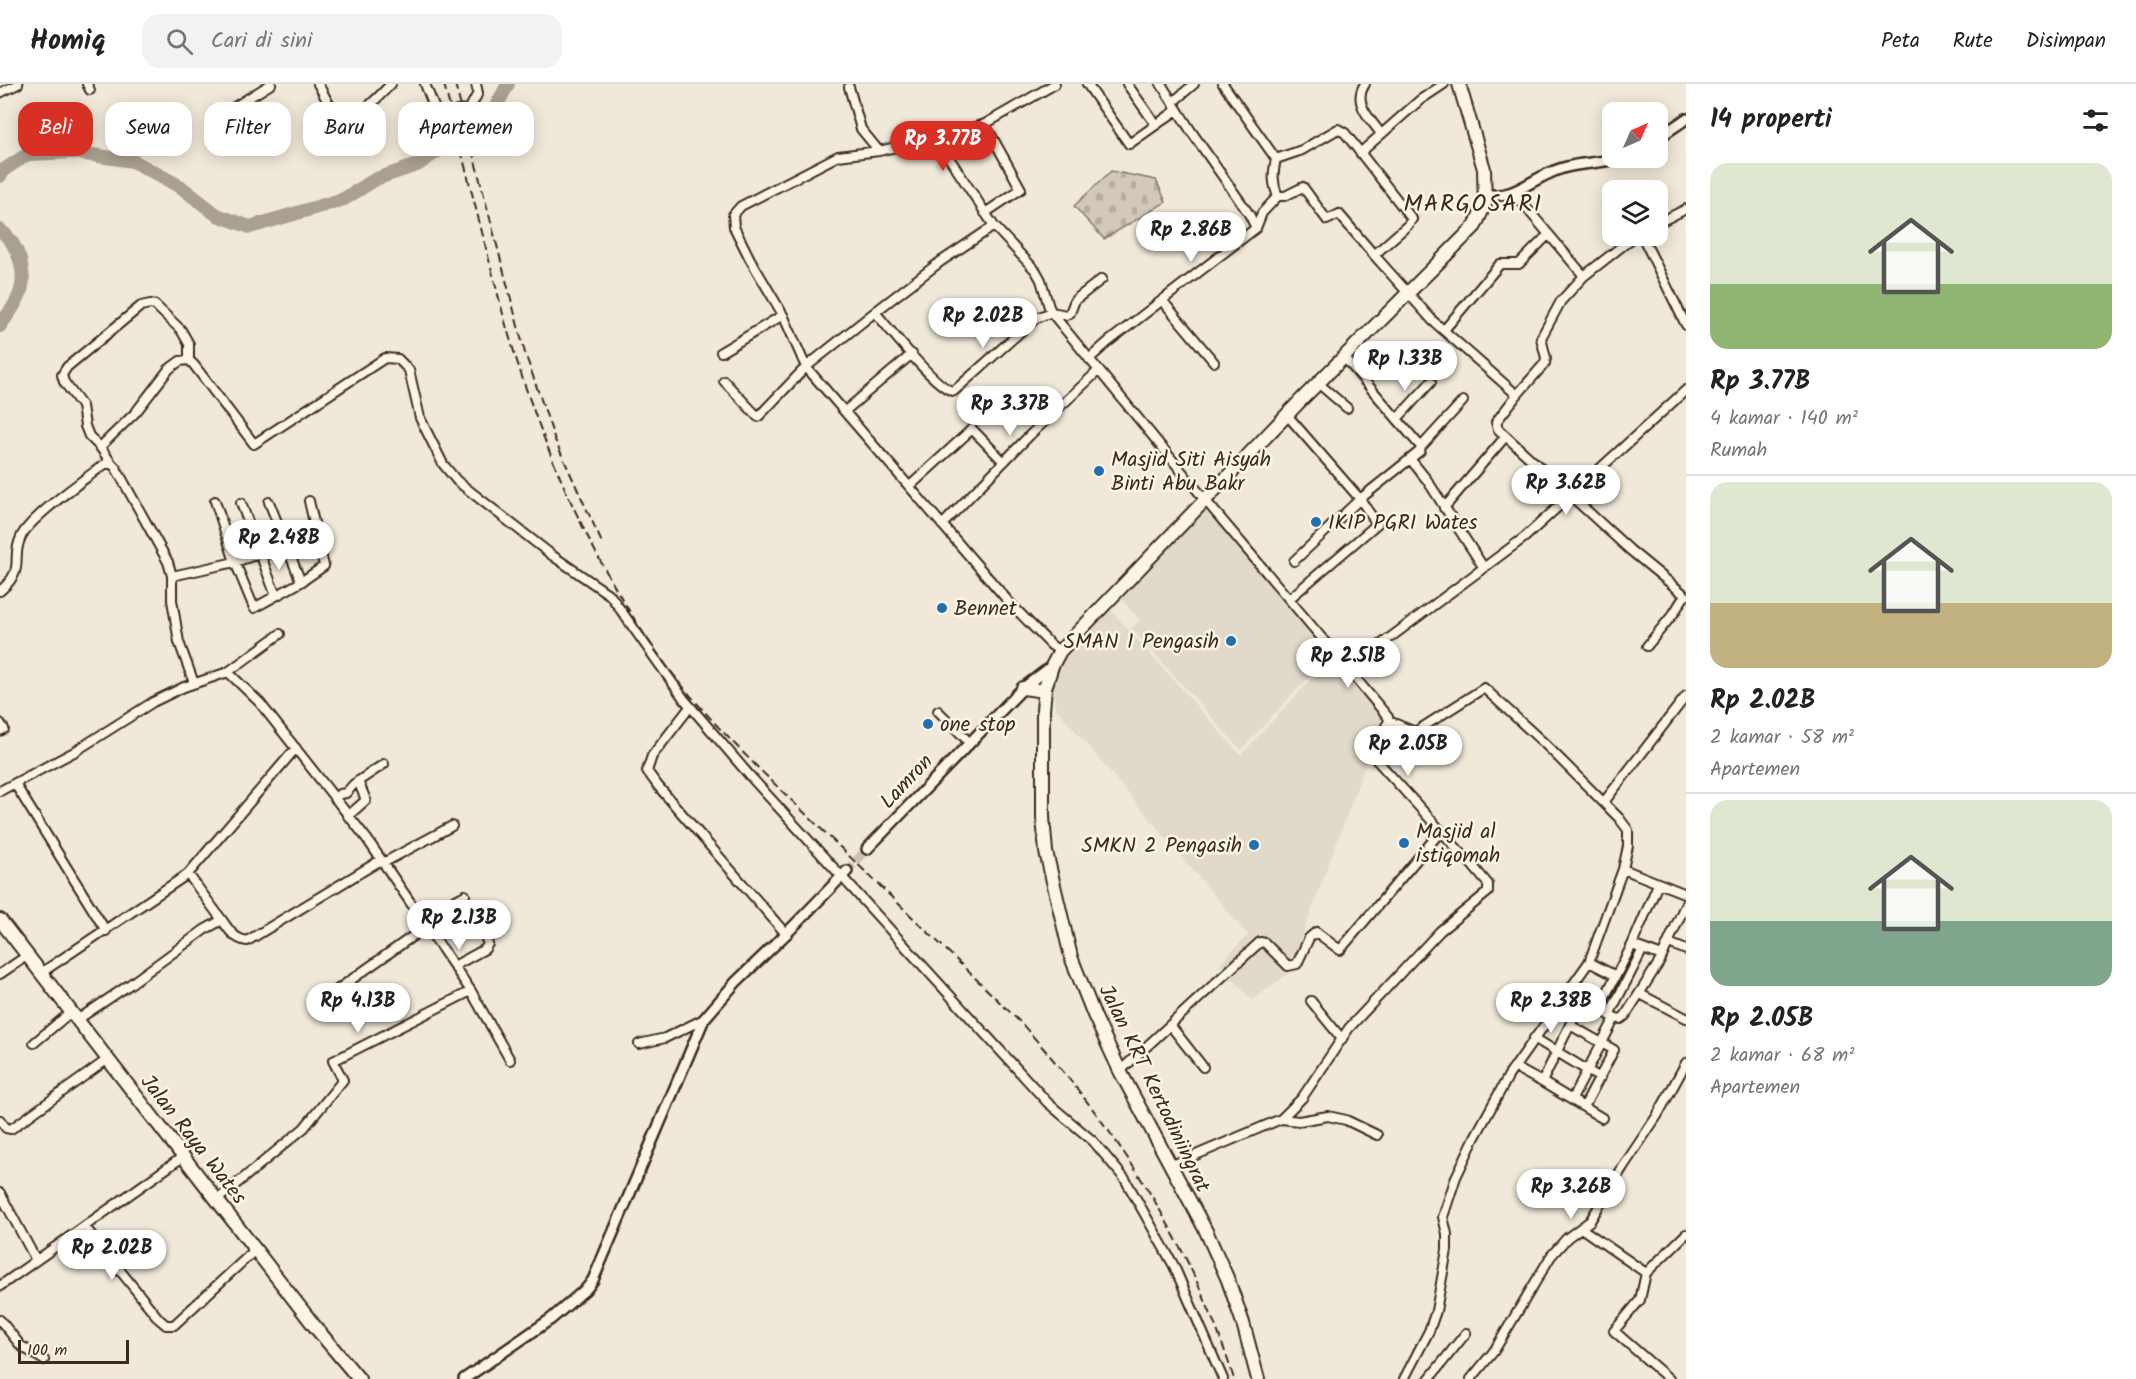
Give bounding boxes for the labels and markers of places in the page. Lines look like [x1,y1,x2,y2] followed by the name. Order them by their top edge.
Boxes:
[881,121,1005,172] pin: Rp 3.77B
[1129,212,1253,263] pin: Rp 2.86B
[921,298,1045,349] pin: Rp 2.02B
[1343,341,1467,392] pin: Rp 1.33B
[948,386,1072,437] pin: Rp 3.37B
[1111,444,1271,501] place label: Masjid Siti Aisyah Binti Abu Bakr
[1092,464,1106,478] marker: Masjid Siti Aisyah Binti Abu Bakr
[1504,465,1628,516] pin: Rp 3.62B
[1328,507,1478,540] place label: IKIP PGRI Wates
[1309,515,1323,529] marker: IKIP PGRI Wates
[217,520,341,571] pin: Rp 2.48B
[954,593,1018,626] place label: Bennet
[935,601,949,615] marker: Bennet
[1064,626,1219,659] place label: SMAN 1 Pengasih
[1224,634,1238,648] marker: SMAN 1 Pengasih
[1286,638,1410,689] pin: Rp 2.51B
[940,709,1015,742] place label: one stop
[921,717,935,731] marker: one stop
[1346,726,1470,777] pin: Rp 2.05B
[1416,816,1500,873] place label: Masjid al istiqomah
[1082,830,1242,863] place label: SMKN 2 Pengasih
[1397,836,1411,850] marker: Masjid al istiqomah
[1247,838,1261,852] marker: SMKN 2 Pengasih
[397,900,521,951] pin: Rp 2.13B
[296,983,420,1034] pin: Rp 4.13B
[1489,983,1613,1034] pin: Rp 2.38B
[1509,1169,1633,1220] pin: Rp 3.26B
[50,1230,174,1281] pin: Rp 2.02B

